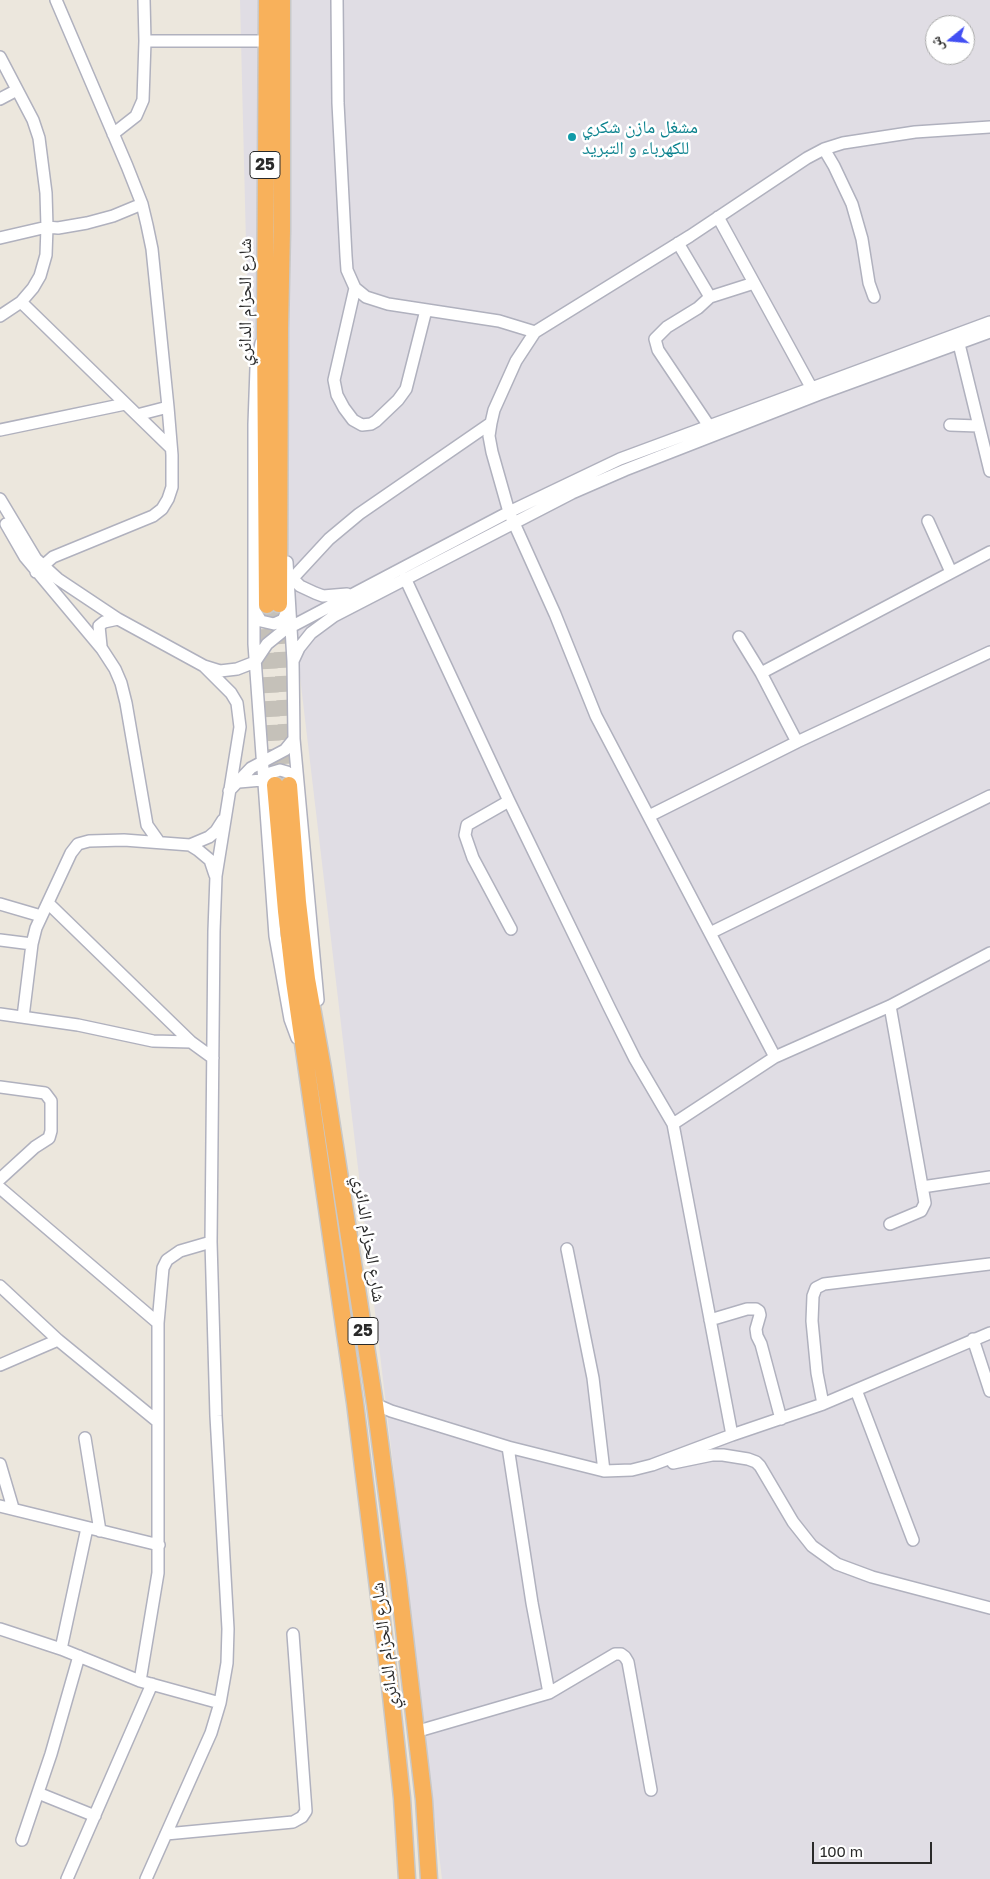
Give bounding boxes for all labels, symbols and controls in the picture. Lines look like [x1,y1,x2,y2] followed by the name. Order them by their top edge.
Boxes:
[925,15,975,65] north arrow
[926,35,946,54] text: ش
[582,116,698,158] place label: مشغل مازن شكري للكهرباء و التبريد
[566,131,578,143] marker: مشغل مازن شكري للكهرباء و التبريد
[250,152,280,178] road number: 25
[234,238,256,366] street label: شارع الحزام الدائري
[348,1174,390,1304] street label: شارع الحزام الدائري
[348,1318,378,1344] road number: 25
[366,1581,404,1711] street label: شارع الحزام الدائري
[815,1832,935,1864] scale bar
[820,1842,863,1860] text: 100 m

